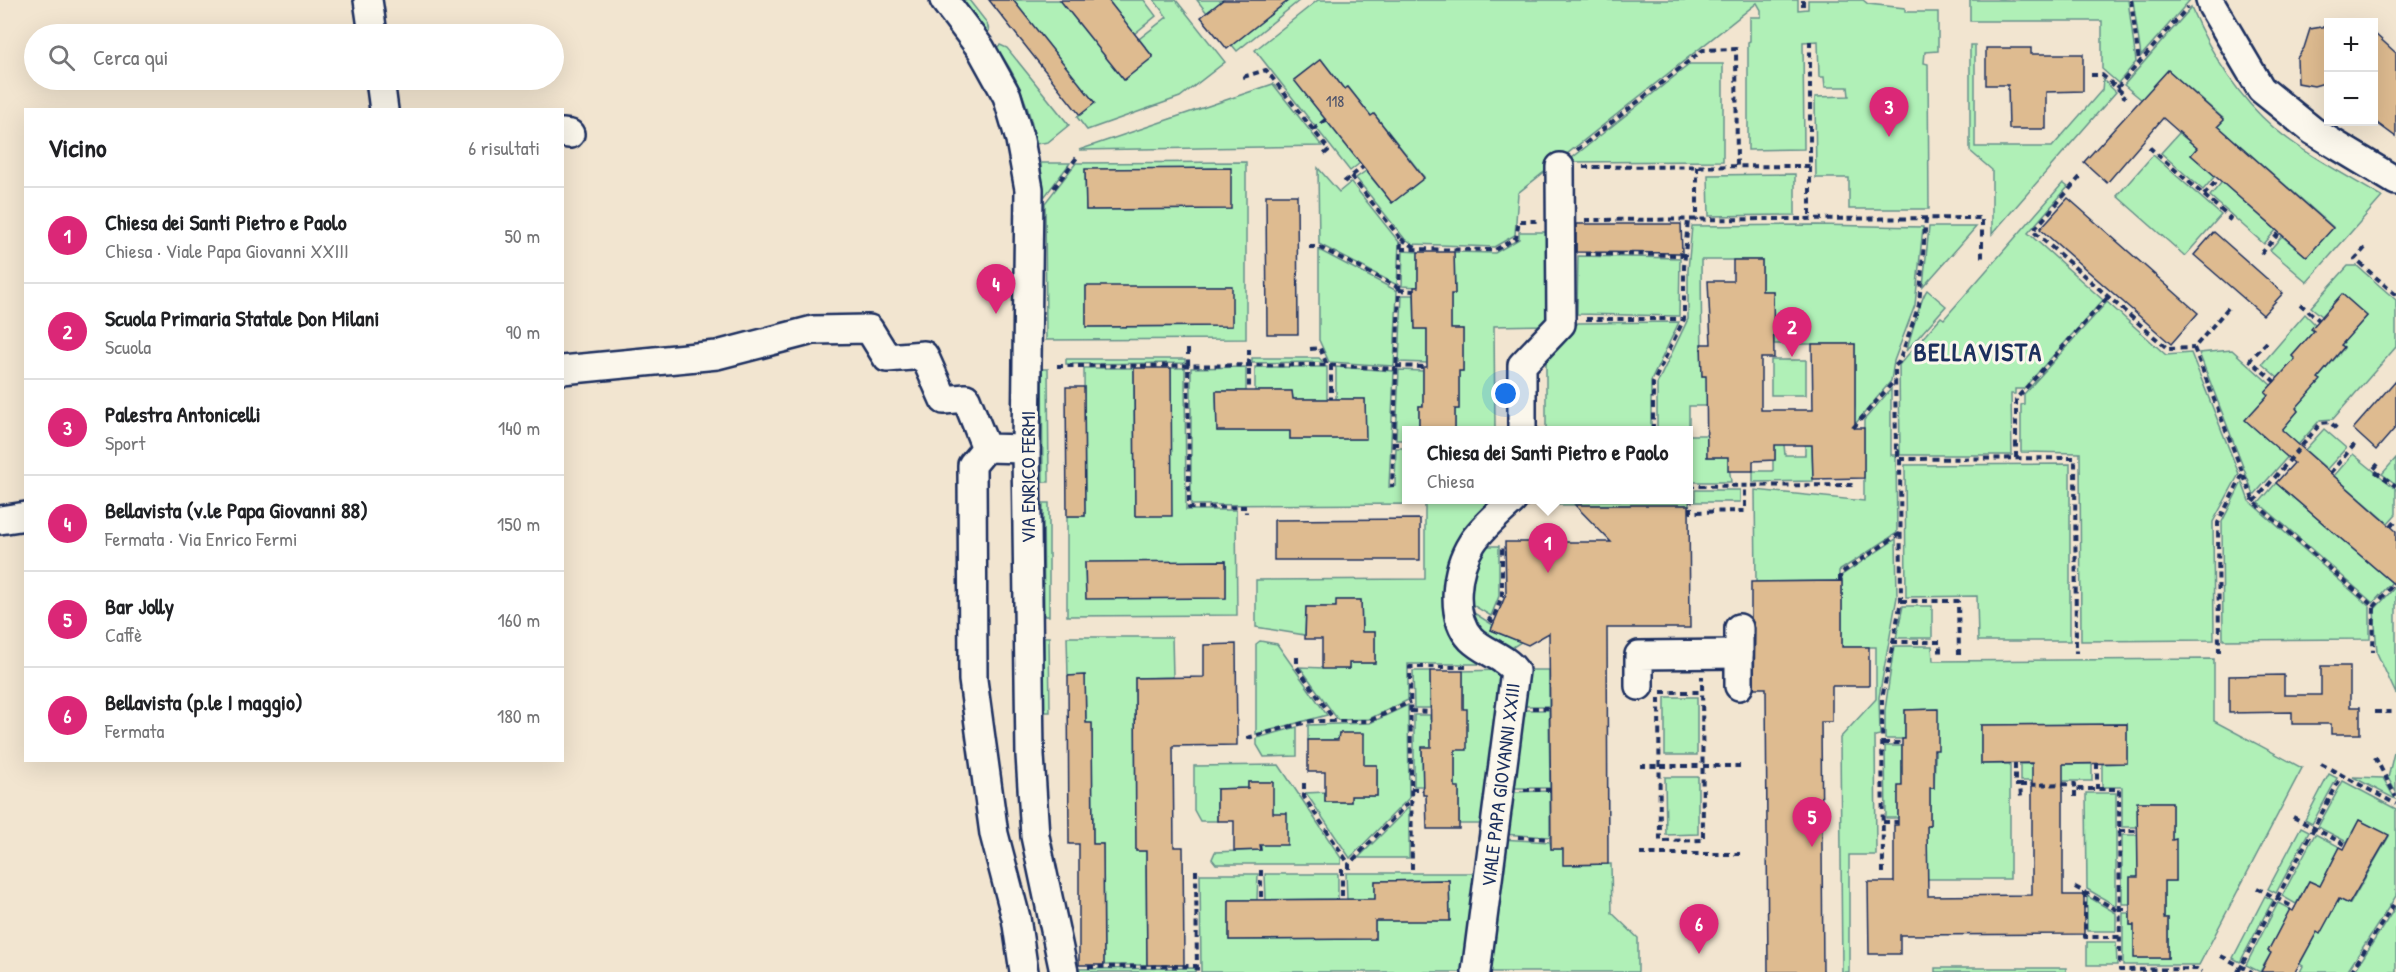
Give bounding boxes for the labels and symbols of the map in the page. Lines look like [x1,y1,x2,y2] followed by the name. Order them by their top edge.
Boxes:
[1870,88,1908,137] pin: 3
[1326,90,1344,112] house number: 118
[976,264,1016,314] pin: 4
[1772,308,1812,357] pin: 2
[1913,334,2043,369] district label: BELLAVISTA
[1491,379,1520,408] your location
[1014,411,1041,543] street label: VIA ENRICO FERMI
[1528,524,1568,573] pin: 1
[1474,682,1526,888] street label: VIALE PAPA GIOVANNI XXIII
[1792,798,1832,847] pin: 5
[1680,904,1718,954] pin: 6

